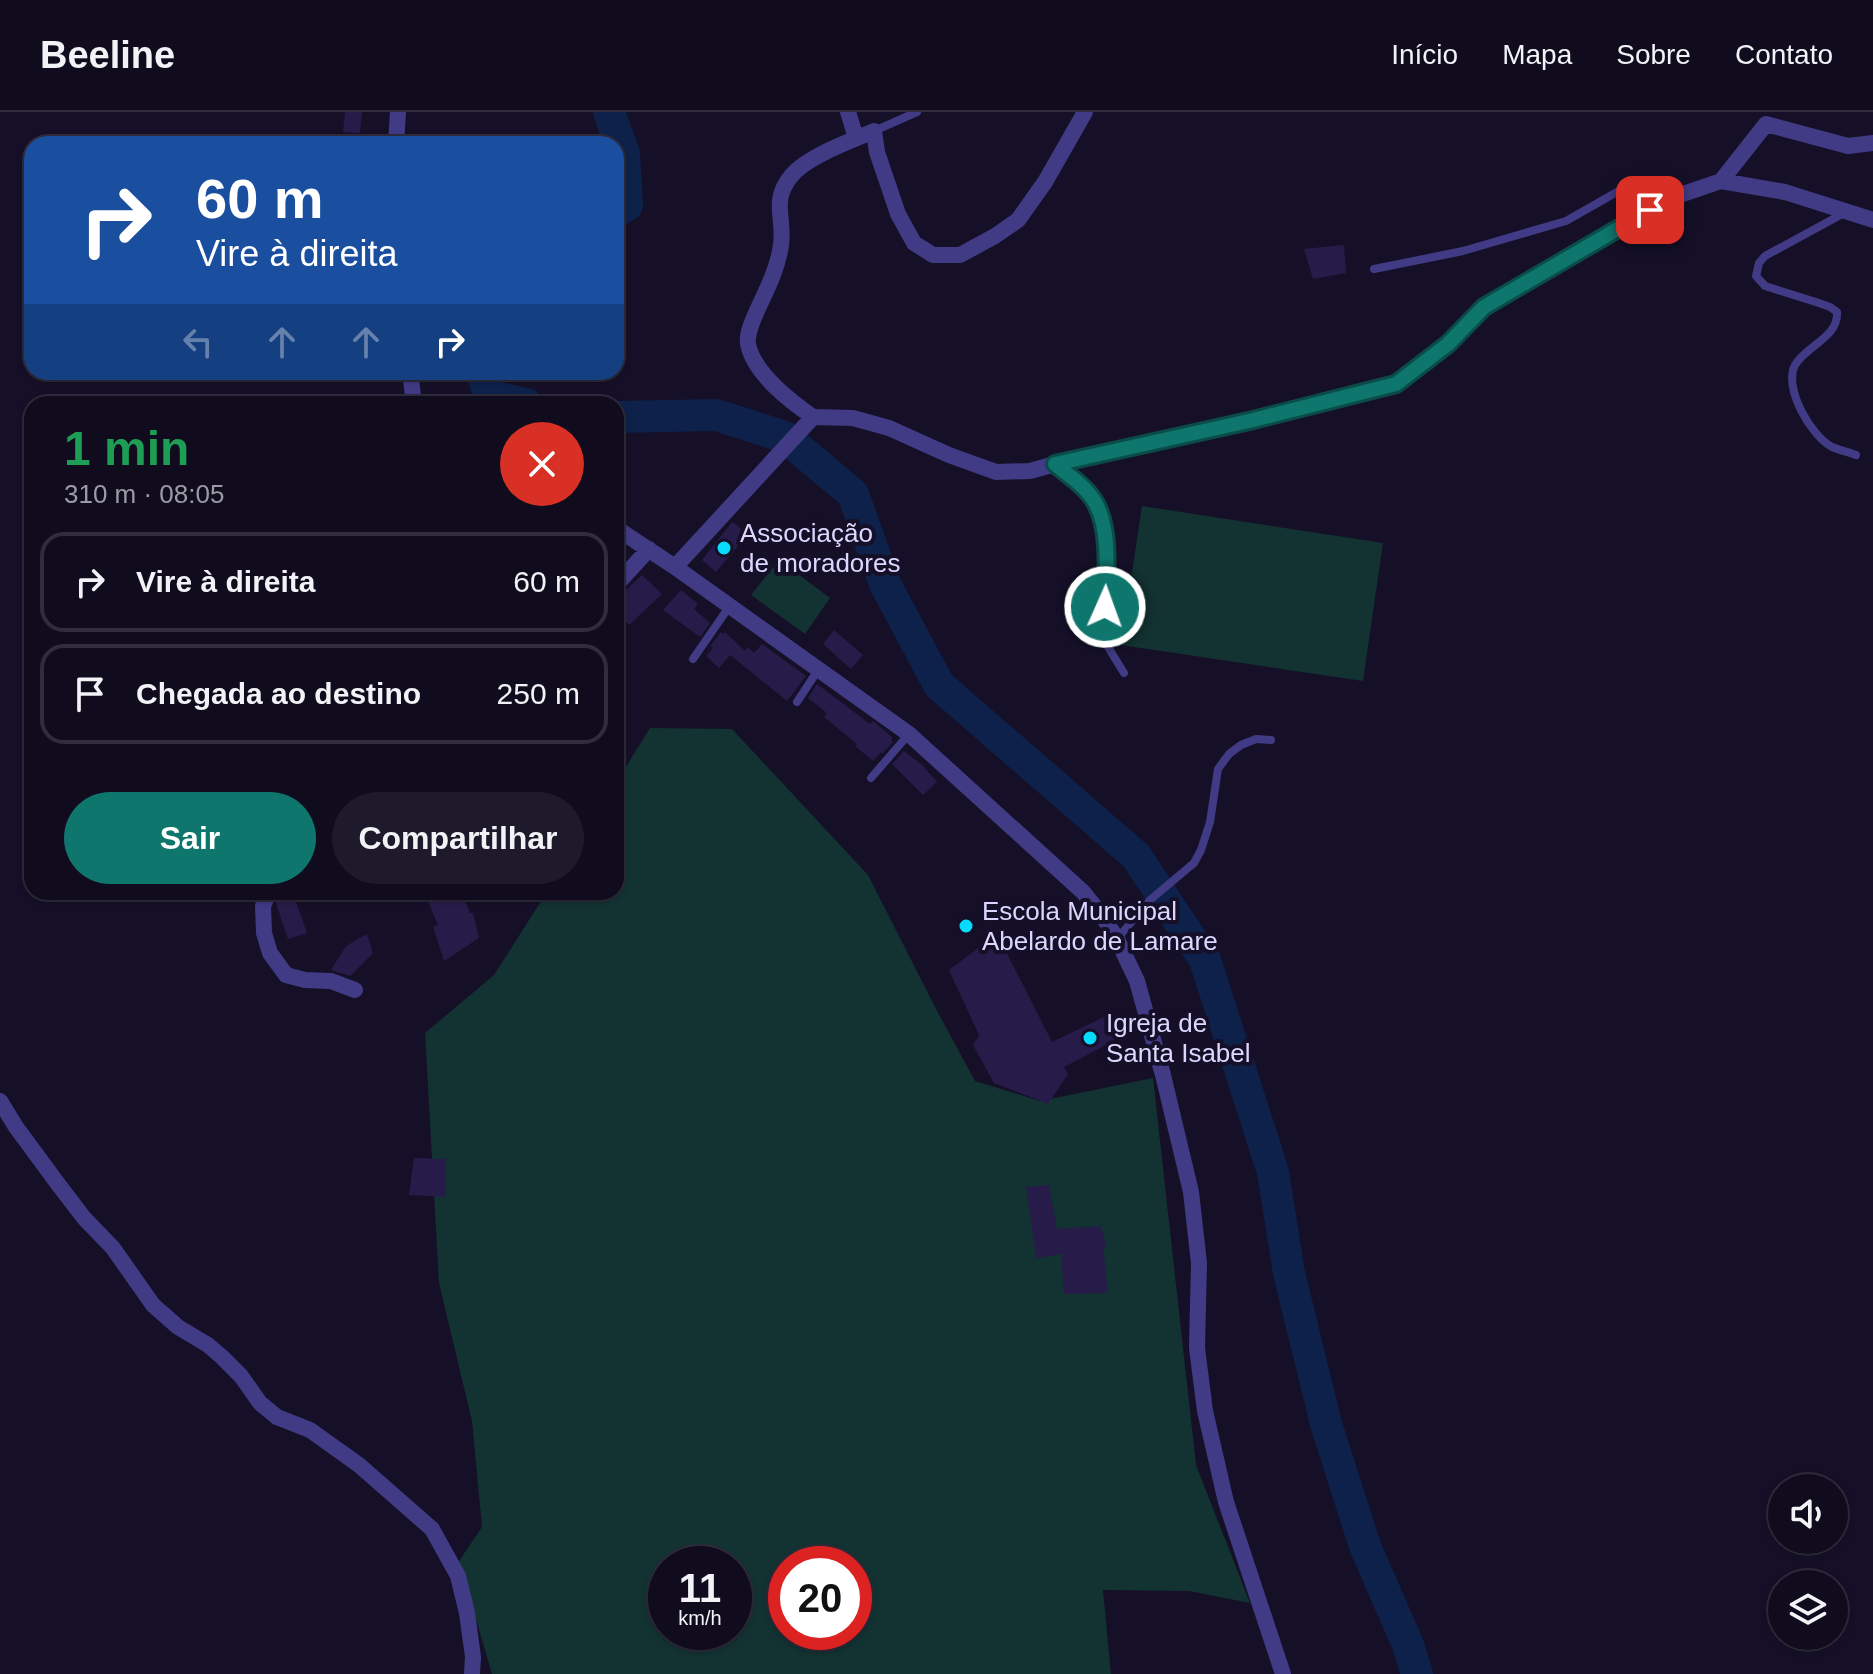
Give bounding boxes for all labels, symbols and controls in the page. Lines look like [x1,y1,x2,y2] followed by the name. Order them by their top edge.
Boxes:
[40,34,175,76] text: Beeline
[1391,39,1458,70] text: Início
[1502,39,1572,70] text: Mapa
[1616,39,1691,70] text: Sobre
[1735,39,1833,70] text: Contato
[196,167,324,230] text: 60 m
[64,168,168,272] icon: right
[1616,176,1684,244] pin
[1628,188,1672,232] icon: arrive
[196,233,397,274] text: Vire à direita
[176,320,220,364] icon: left
[260,320,304,364] icon: ahead
[344,320,388,364] icon: ahead
[428,320,472,364] icon: right
[64,422,189,475] text: 1 min
[500,422,584,506] button: close
[64,479,224,509] text: 310 m · 08:05
[740,518,900,578] place label: Associação de moradores
[715,539,733,557] marker: Associação de moradores
[68,560,112,604] icon: right
[136,565,316,598] text: Vire à direita
[513,565,580,598] text: 60 m
[1063,565,1147,649] position arrow
[68,672,112,716] icon: arrive
[136,677,421,710] text: Chegada ao destino
[497,677,580,710] text: 250 m
[64,792,316,884] button: Sair
[332,792,584,884] button: Compartilhar
[982,896,1218,956] place label: Escola Municipal Abelardo de Lamare
[957,917,975,935] marker: Escola Municipal Abelardo de Lamare
[1106,1008,1251,1068] place label: Igreja de Santa Isabel
[1081,1029,1099,1047] marker: Igreja de Santa Isabel
[1768,1474,1848,1650] map controls
[1768,1474,1848,1554] button: sound
[768,1546,872,1650] speed limit sign: 20
[679,1566,721,1610] text: 11
[1768,1570,1848,1650] button: layers
[678,1607,722,1629] text: km/h

